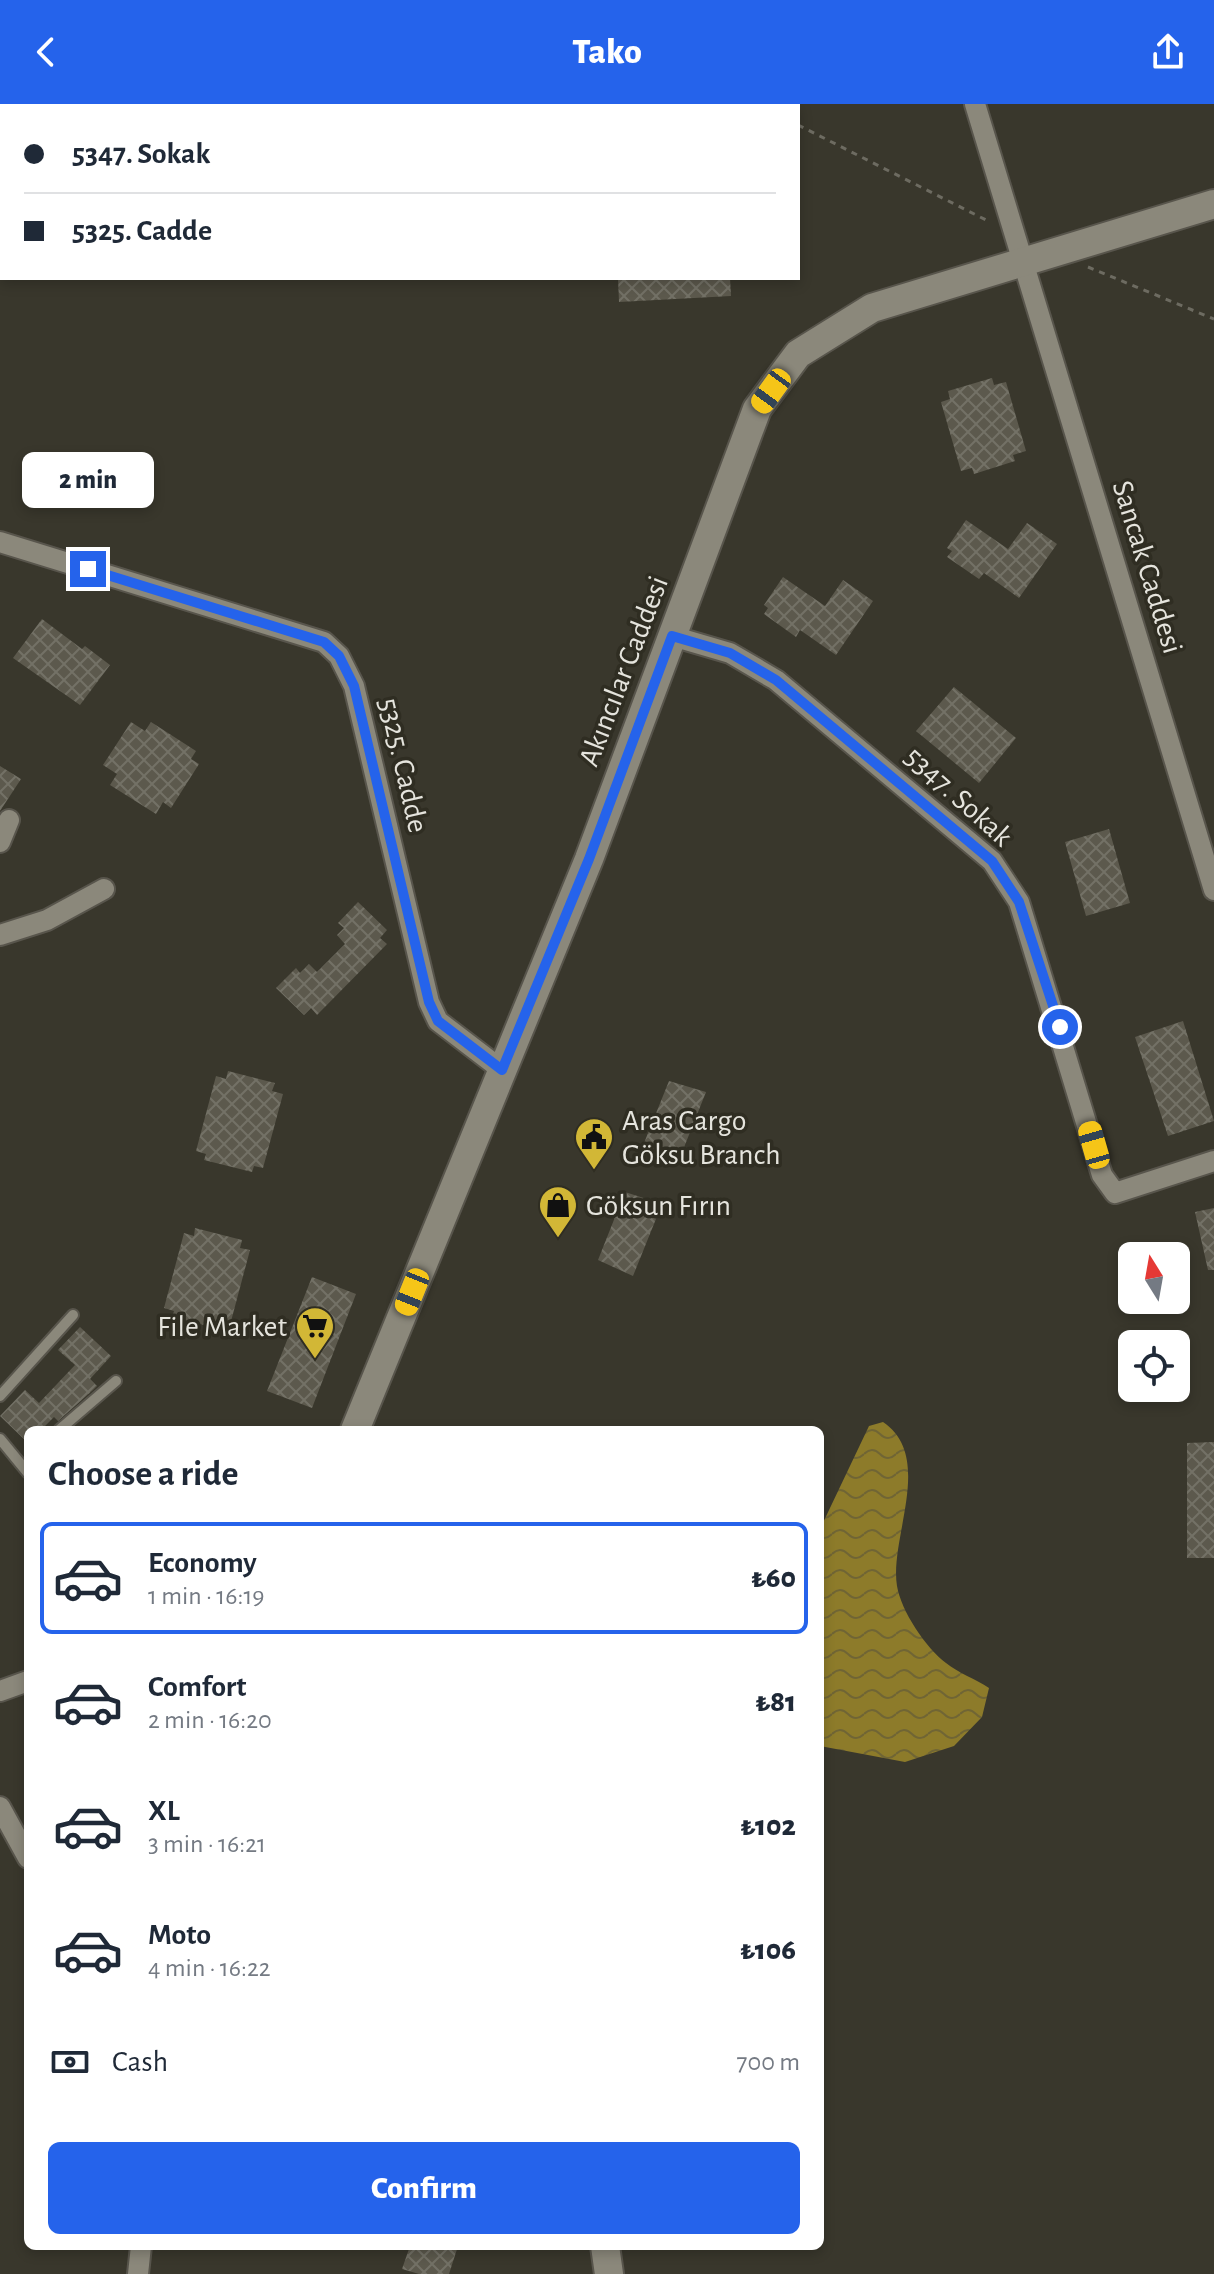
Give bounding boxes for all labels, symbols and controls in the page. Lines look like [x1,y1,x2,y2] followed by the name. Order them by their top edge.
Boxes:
[24,30,68,74] icon: back
[1146,30,1190,74] icon: share
[572,34,642,70] text: Tako
[72,139,210,169] text: 5347. Sokak
[72,216,212,246] text: 5325. Cadde
[747,365,795,417] car
[22,453,154,509] callout: 2 min
[59,467,117,493] text: 2 min
[1107,477,1188,657] street label: Sancak Caddesi
[70,551,106,587] route end
[574,572,674,771] street label: Akıncılar Caddesi
[373,695,433,835] street label: 5325. Cadde
[899,741,1018,852] street label: 5347. Sokak
[1042,1009,1078,1045] route start
[622,1106,781,1170] place label: Aras Cargo Göksu Branch
[573,1116,615,1171] public building icon: Aras Cargo Göksu Branch
[1076,1119,1112,1171] car
[537,1184,579,1239] shop icon: Göksun Fırın
[586,1191,731,1221] place label: Göksun Fırın
[1118,1242,1190,1314] north arrow
[1118,1242,1190,1402] map controls
[392,1265,432,1319] car
[294,1305,336,1360] supermarket icon: File Market
[157,1312,287,1342] place label: File Market
[1118,1330,1190,1402] button: locate
[48,1456,238,1492] text: Choose a ride
[52,1542,124,1614] icon: car
[148,1548,257,1578] text: Economy
[751,1563,796,1593] text: ₺60
[148,1583,265,1609] text: 1 min · 16:19
[52,1666,124,1738] icon: car
[148,1672,247,1702] text: Comfort
[755,1687,796,1717] text: ₺81
[148,1707,272,1733] text: 2 min · 16:20
[52,1790,124,1862] icon: car
[148,1796,180,1826] text: XL
[741,1811,796,1841] text: ₺102
[148,1831,266,1857] text: 3 min · 16:21
[52,1914,124,1986] icon: car
[148,1920,211,1950] text: Moto
[740,1935,796,1965] text: ₺106
[148,1955,271,1981] text: 4 min · 16:22
[48,2040,92,2084] icon: cash
[112,2047,168,2077] text: Cash
[737,2049,800,2075] text: 700 m
[48,2142,800,2234] button: Confirm

